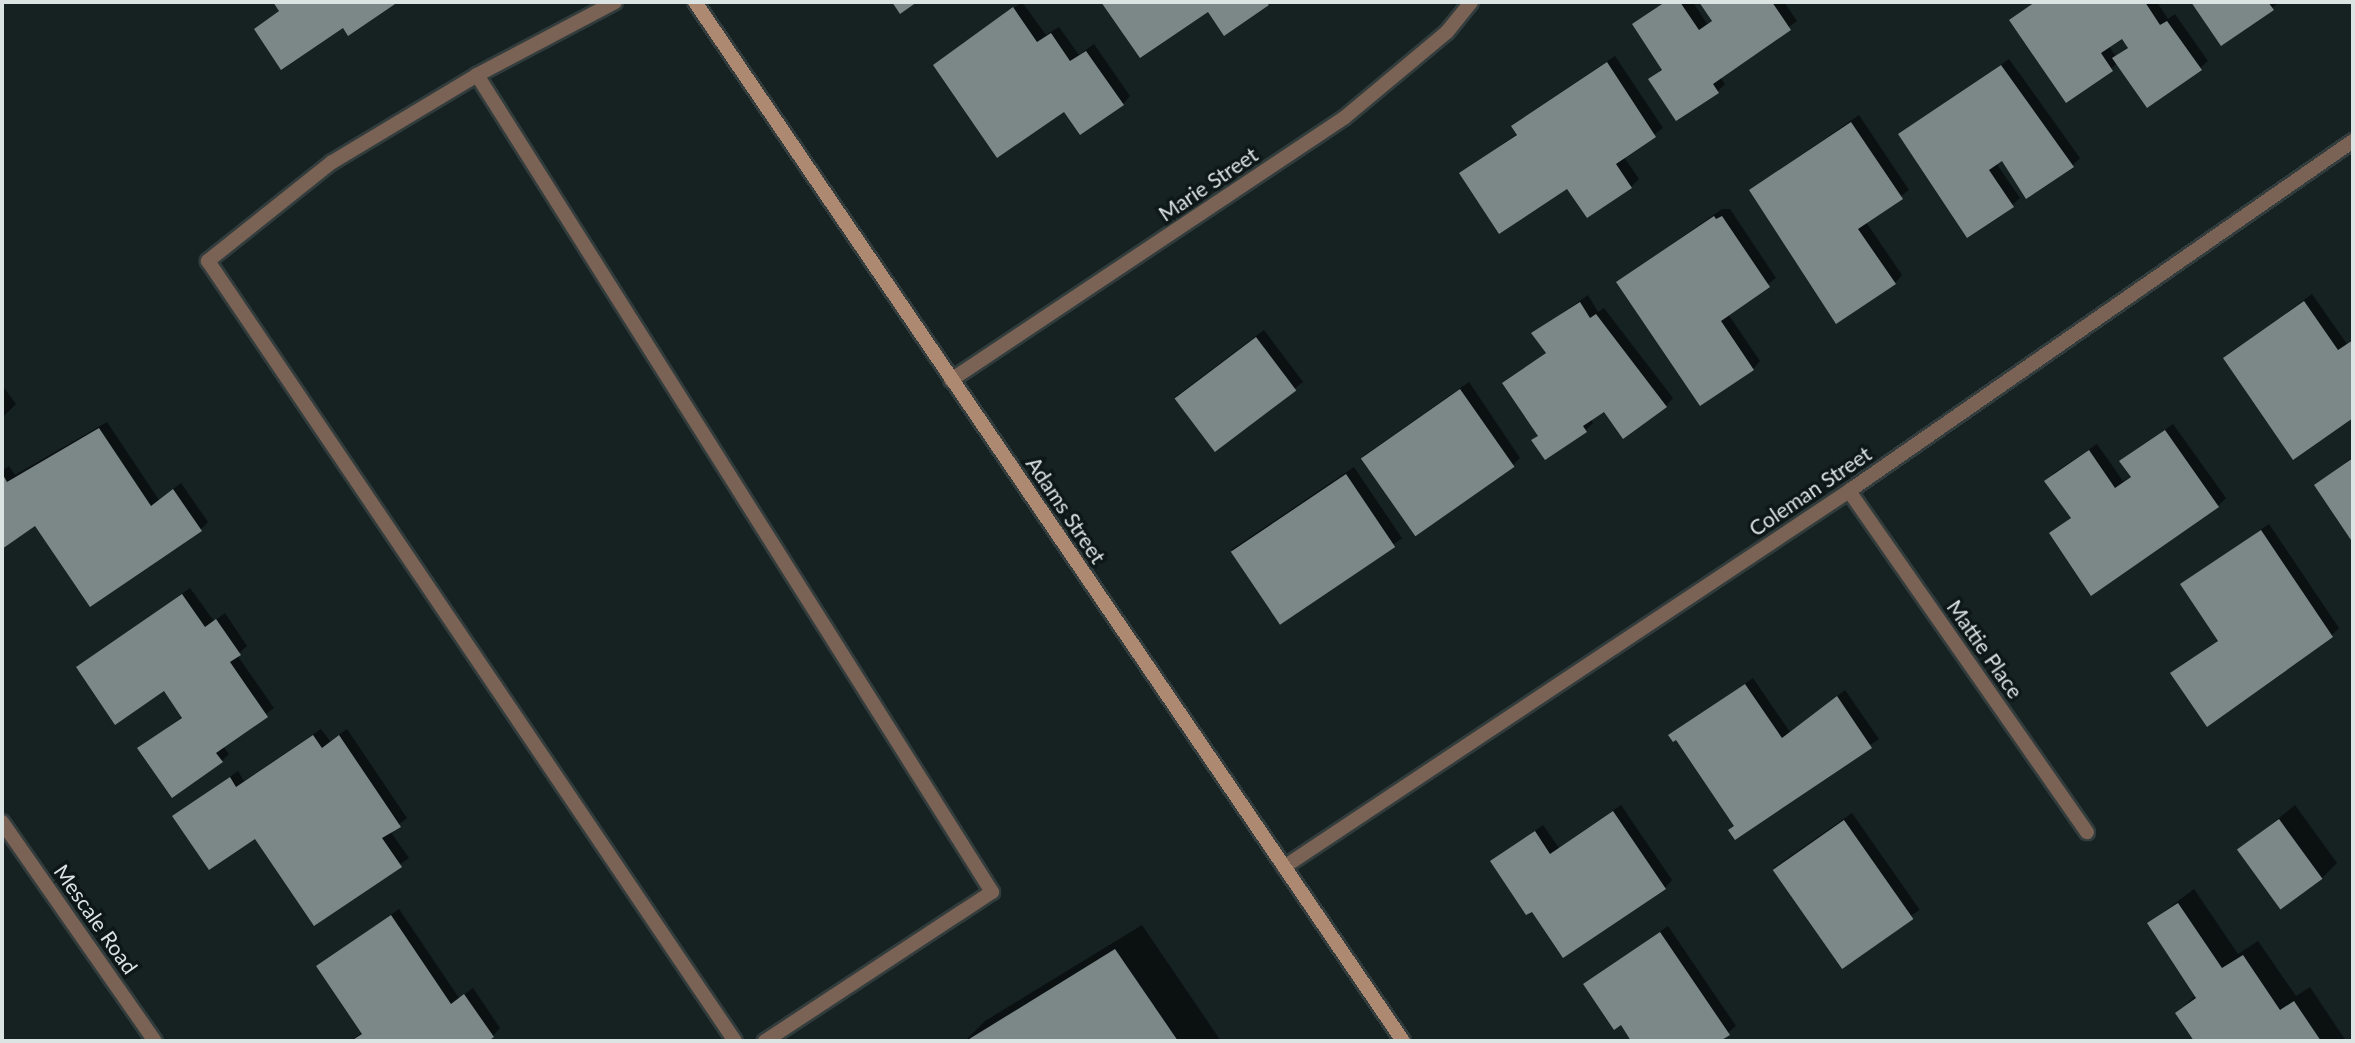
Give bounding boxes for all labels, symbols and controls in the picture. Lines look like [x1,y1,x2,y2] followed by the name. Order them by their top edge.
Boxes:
[1154,142,1262,226] street label: Marie Street
[1744,441,1876,541] street label: Coleman Street
[1021,452,1111,568] street label: Adams Street
[1942,595,2028,703] street label: Mattie Place
[49,859,143,979] street label: Mescale Road

